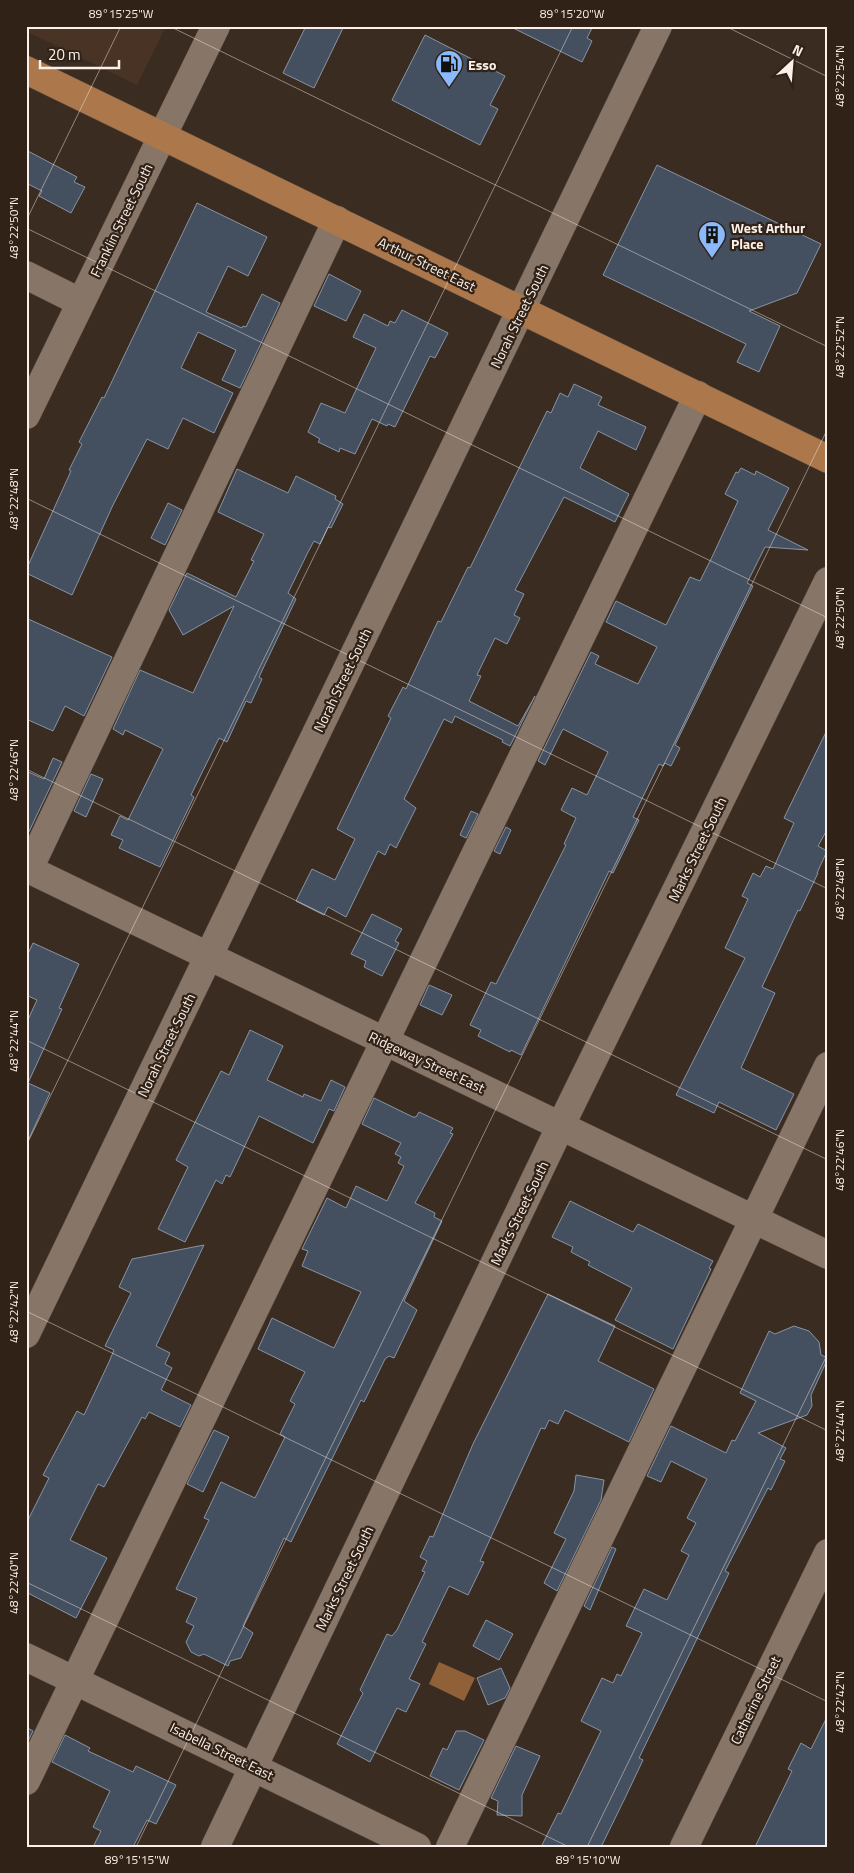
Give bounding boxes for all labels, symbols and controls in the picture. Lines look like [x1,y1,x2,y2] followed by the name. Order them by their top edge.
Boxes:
[89,4,154,23] text: 89°15'25"W
[540,4,605,23] text: 89°15'20"W
[40,38,119,70] scale bar
[766,38,816,88] north arrow
[789,38,807,61] text: N
[48,43,81,66] text: 20 m
[830,45,849,107] text: 48°22'54"N
[434,49,464,88] fuel station icon: Esso
[468,54,496,75] place label: Esso
[84,160,158,280] street label: Franklin Street South
[4,197,23,259] text: 48°22'50"N
[731,217,805,254] place label: West Arthur Place
[697,220,727,259] building icon: West Arthur Place
[375,231,479,297] street label: Arthur Street East
[485,260,553,372] street label: Norah Street South
[830,316,849,378] text: 48°22'52"N
[4,468,23,530] text: 48°22'48"N
[830,587,849,649] text: 48°22'50"N
[308,624,376,736] street label: Norah Street South
[4,739,23,801] text: 48°22'46"N
[663,793,731,905] street label: Marks Street South
[830,858,849,920] text: 48°22'48"N
[132,989,200,1101] street label: Norah Street South
[4,1010,23,1072] text: 48°22'44"N
[365,1026,489,1098] street label: Ridgeway Street East
[830,1129,849,1191] text: 48°22'46"N
[485,1157,553,1269] street label: Marks Street South
[4,1281,23,1343] text: 48°22'42"N
[830,1400,849,1462] text: 48°22'44"N
[310,1522,378,1634] street label: Marks Street South
[4,1552,23,1614] text: 48°22'40"N
[725,1652,785,1748] street label: Catherine Street
[830,1671,849,1733] text: 48°22'42"N
[166,1717,278,1785] street label: Isabella Street East
[105,1850,170,1869] text: 89°15'15"W
[556,1850,621,1869] text: 89°15'10"W

